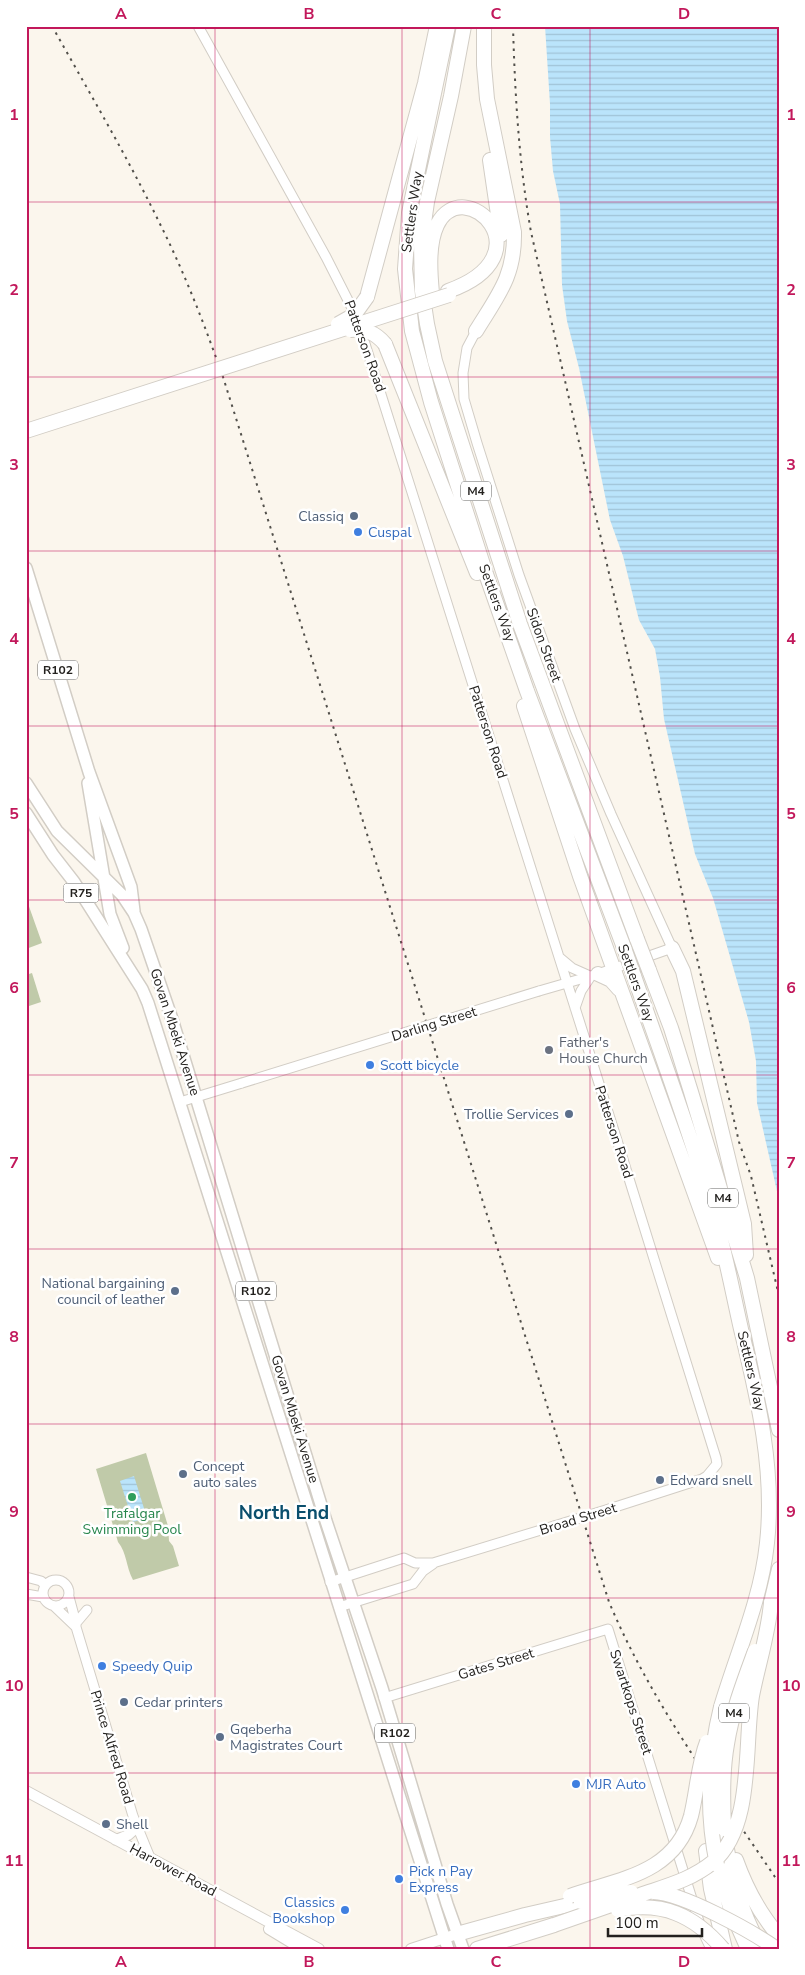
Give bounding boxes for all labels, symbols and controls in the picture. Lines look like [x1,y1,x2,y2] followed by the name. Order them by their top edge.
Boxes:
[115,3,127,25] text: A
[303,3,315,25] text: B
[491,3,502,25] text: C
[678,3,690,25] text: D
[9,104,19,126] text: 1
[786,104,796,126] text: 1
[397,169,427,254] street label: Settlers Way
[9,279,19,301] text: 2
[786,279,796,301] text: 2
[340,297,390,395] street label: Patterson Road
[9,454,19,476] text: 3
[786,454,796,476] text: 3
[461,482,491,501] road number: M4
[298,507,344,526] place label: Classiq
[348,510,360,522] marker: Classiq
[368,523,412,542] place label: Cuspal
[352,526,364,538] marker: Cuspal
[474,561,520,645] street label: Settlers Way
[522,605,566,685] street label: Sidon Street
[9,628,19,650] text: 4
[786,628,796,650] text: 4
[38,660,78,680] road number: R102
[464,683,512,781] street label: Patterson Road
[9,803,19,825] text: 5
[786,803,796,825] text: 5
[64,884,98,902] road number: R75
[613,941,659,1025] street label: Settlers Way
[145,966,205,1098] street label: Govan Mbeki Avenue
[9,977,19,999] text: 6
[786,977,796,999] text: 6
[389,1002,479,1046] street label: Darling Street
[559,1033,648,1068] place label: Father's House Church
[543,1044,555,1056] marker: Father's House Church
[380,1056,459,1075] place label: Scott bicycle
[364,1059,376,1071] marker: Scott bicycle
[590,1083,638,1181] street label: Patterson Road
[464,1105,559,1124] place label: Trollie Services
[563,1108,575,1120] marker: Trollie Services
[9,1152,19,1174] text: 7
[786,1152,796,1174] text: 7
[708,1188,738,1208] road number: M4
[41,1274,165,1309] place label: National bargaining council of leather
[236,1282,276,1300] road number: R102
[169,1285,181,1297] marker: National bargaining council of leather
[9,1326,19,1348] text: 8
[786,1326,796,1348] text: 8
[733,1329,770,1414] street label: Settlers Way
[266,1353,324,1485] street label: Govan Mbeki Avenue
[193,1457,257,1492] place label: Concept auto sales
[177,1468,189,1480] marker: Concept auto sales
[670,1471,753,1490] place label: Edward snell
[654,1474,666,1486] marker: Edward snell
[126,1491,138,1503] marker: Trafalgar Swimming Pool
[537,1498,619,1540] street label: Broad Street
[239,1500,329,1526] district label: North End
[9,1501,19,1523] text: 9
[786,1501,796,1523] text: 9
[83,1504,182,1539] place label: Trafalgar Swimming Pool
[456,1643,536,1685] street label: Gates Street
[605,1647,657,1757] street label: Swartkops Street
[112,1657,193,1676] place label: Speedy Quip
[96,1660,108,1672] marker: Speedy Quip
[4,1675,24,1697] text: 10
[781,1675,801,1697] text: 10
[86,1688,138,1806] street label: Prince Alfred Road
[134,1693,223,1712] place label: Cedar printers
[118,1696,130,1708] marker: Cedar printers
[719,1704,749,1722] road number: M4
[230,1720,342,1755] place label: Gqeberha Magistrates Court
[375,1724,415,1742] road number: R102
[214,1731,226,1743] marker: Gqeberha Magistrates Court
[586,1775,646,1794] place label: MJR Auto
[570,1778,582,1790] marker: MJR Auto
[116,1815,149,1834] place label: Shell
[100,1818,112,1830] marker: Shell
[126,1839,220,1901] street label: Harrower Road
[4,1850,24,1872] text: 11
[781,1850,801,1872] text: 11
[409,1862,474,1897] place label: Pick n Pay Express
[393,1873,405,1885] marker: Pick n Pay Express
[272,1893,335,1928] place label: Classics Bookshop
[339,1904,351,1916] marker: Classics Bookshop
[608,1905,701,1937] scale bar
[615,1913,659,1933] text: 100 m
[115,1951,127,1973] text: A
[303,1951,315,1973] text: B
[491,1951,502,1973] text: C
[678,1951,690,1973] text: D

